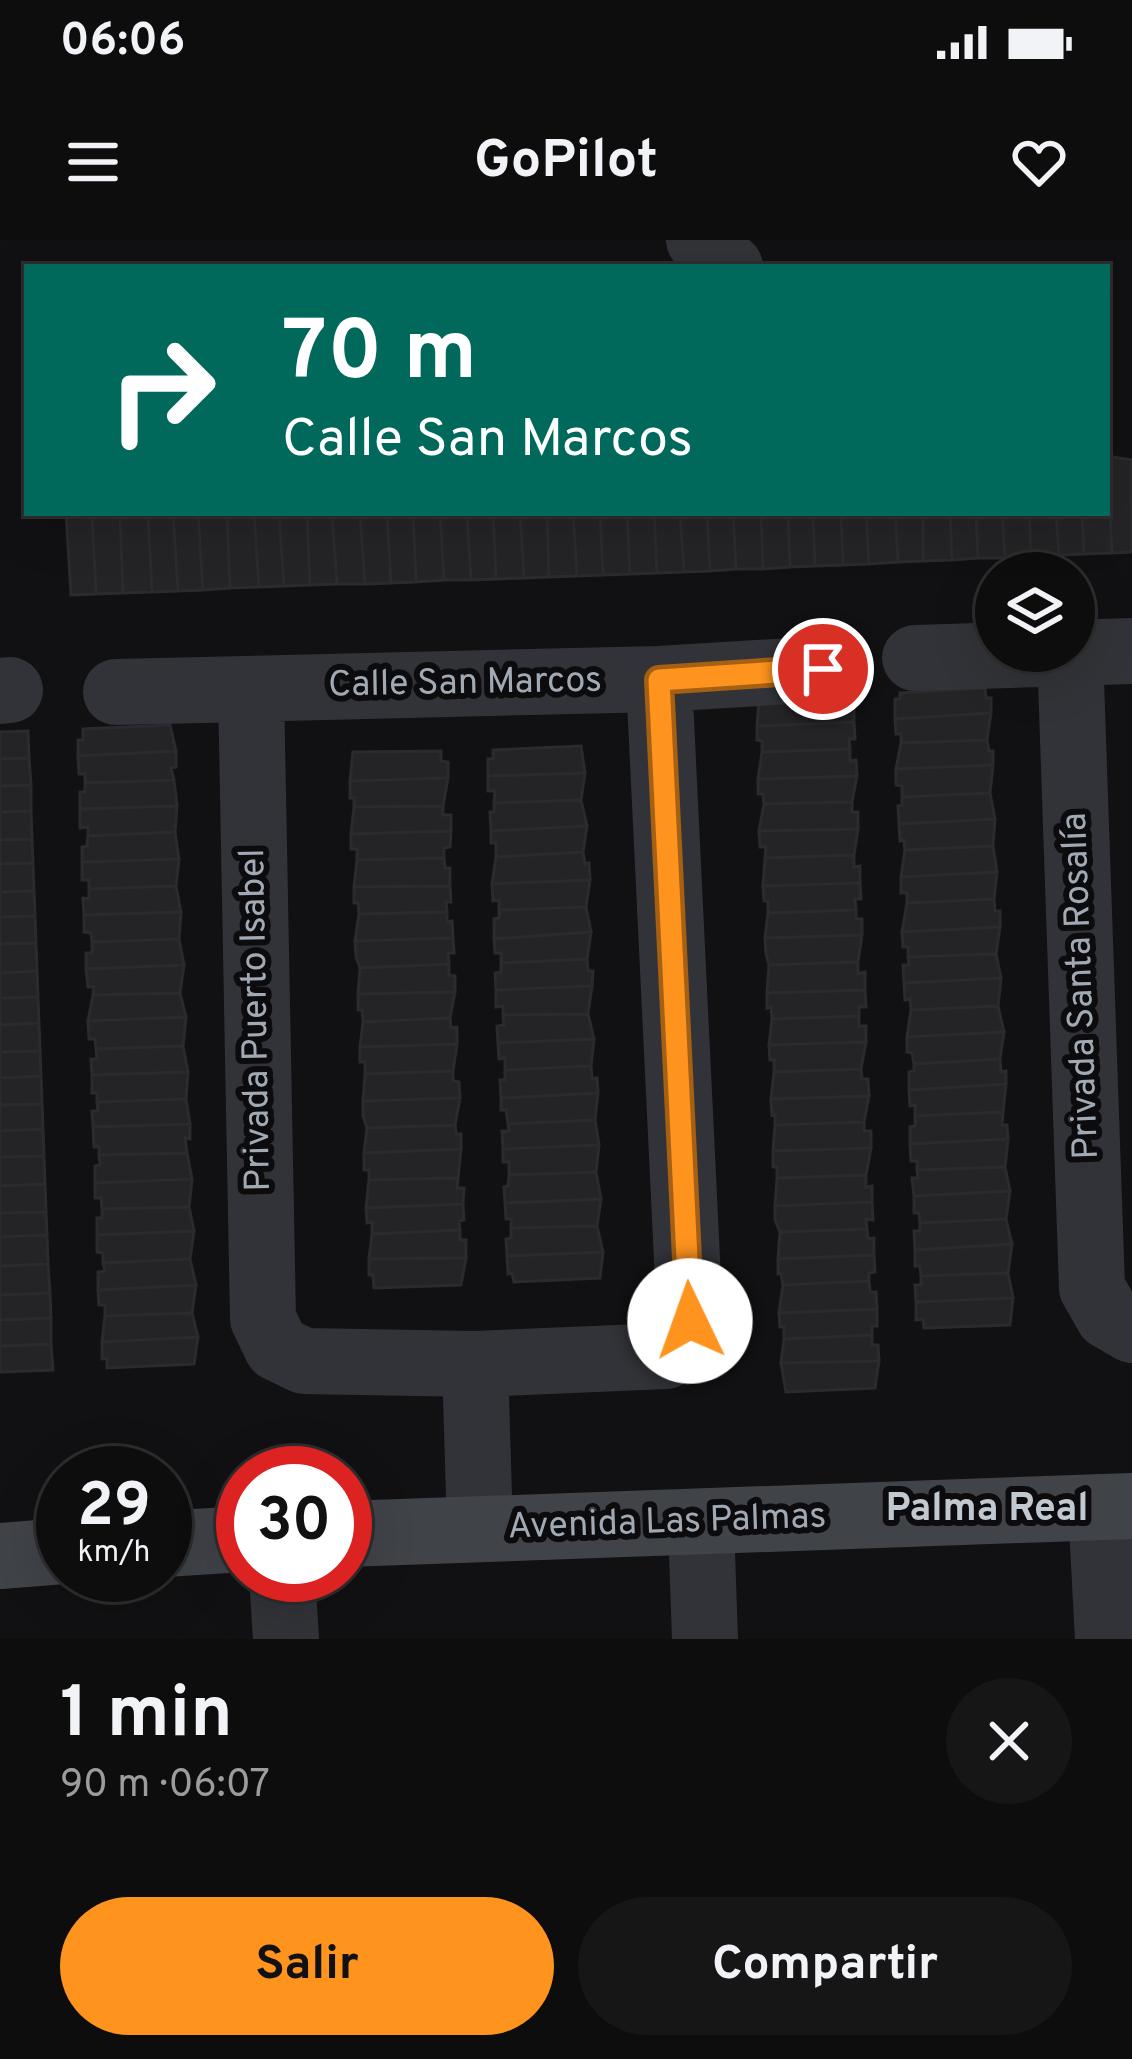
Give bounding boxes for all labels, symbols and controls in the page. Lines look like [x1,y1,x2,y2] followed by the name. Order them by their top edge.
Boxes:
[60,14,185,71] text: 06:06
[474,128,658,197] text: GoPilot
[60,129,126,195] icon: menu
[1006,129,1072,195] icon: heart
[282,303,477,409] text: 70 m
[84,312,240,468] icon: right
[282,407,693,476] text: Calle San Marcos
[975,552,1095,672] map controls
[975,552,1095,672] button: layers
[772,618,874,720] pin
[790,636,856,702] icon: arrive
[328,659,602,709] street label: Calle San Marcos
[1053,812,1111,1160] street label: Privada Santa Rosalía
[231,848,283,1192] street label: Privada Puerto Isabel
[627,1258,753,1384] position arrow
[216,1446,372,1602] speed limit sign: 30
[77,1471,151,1547] text: 29
[885,1486,1089,1535] district label: Palma Real
[507,1494,827,1552] street label: Avenida Las Palmas
[78,1535,150,1572] text: km/h
[60,1671,233,1763] text: 1 min
[946,1678,1072,1804] button: close
[60,1762,270,1811] text: 90 m · 06:07
[60,1897,554,2035] button: Salir
[578,1897,1072,2035] button: Compartir

